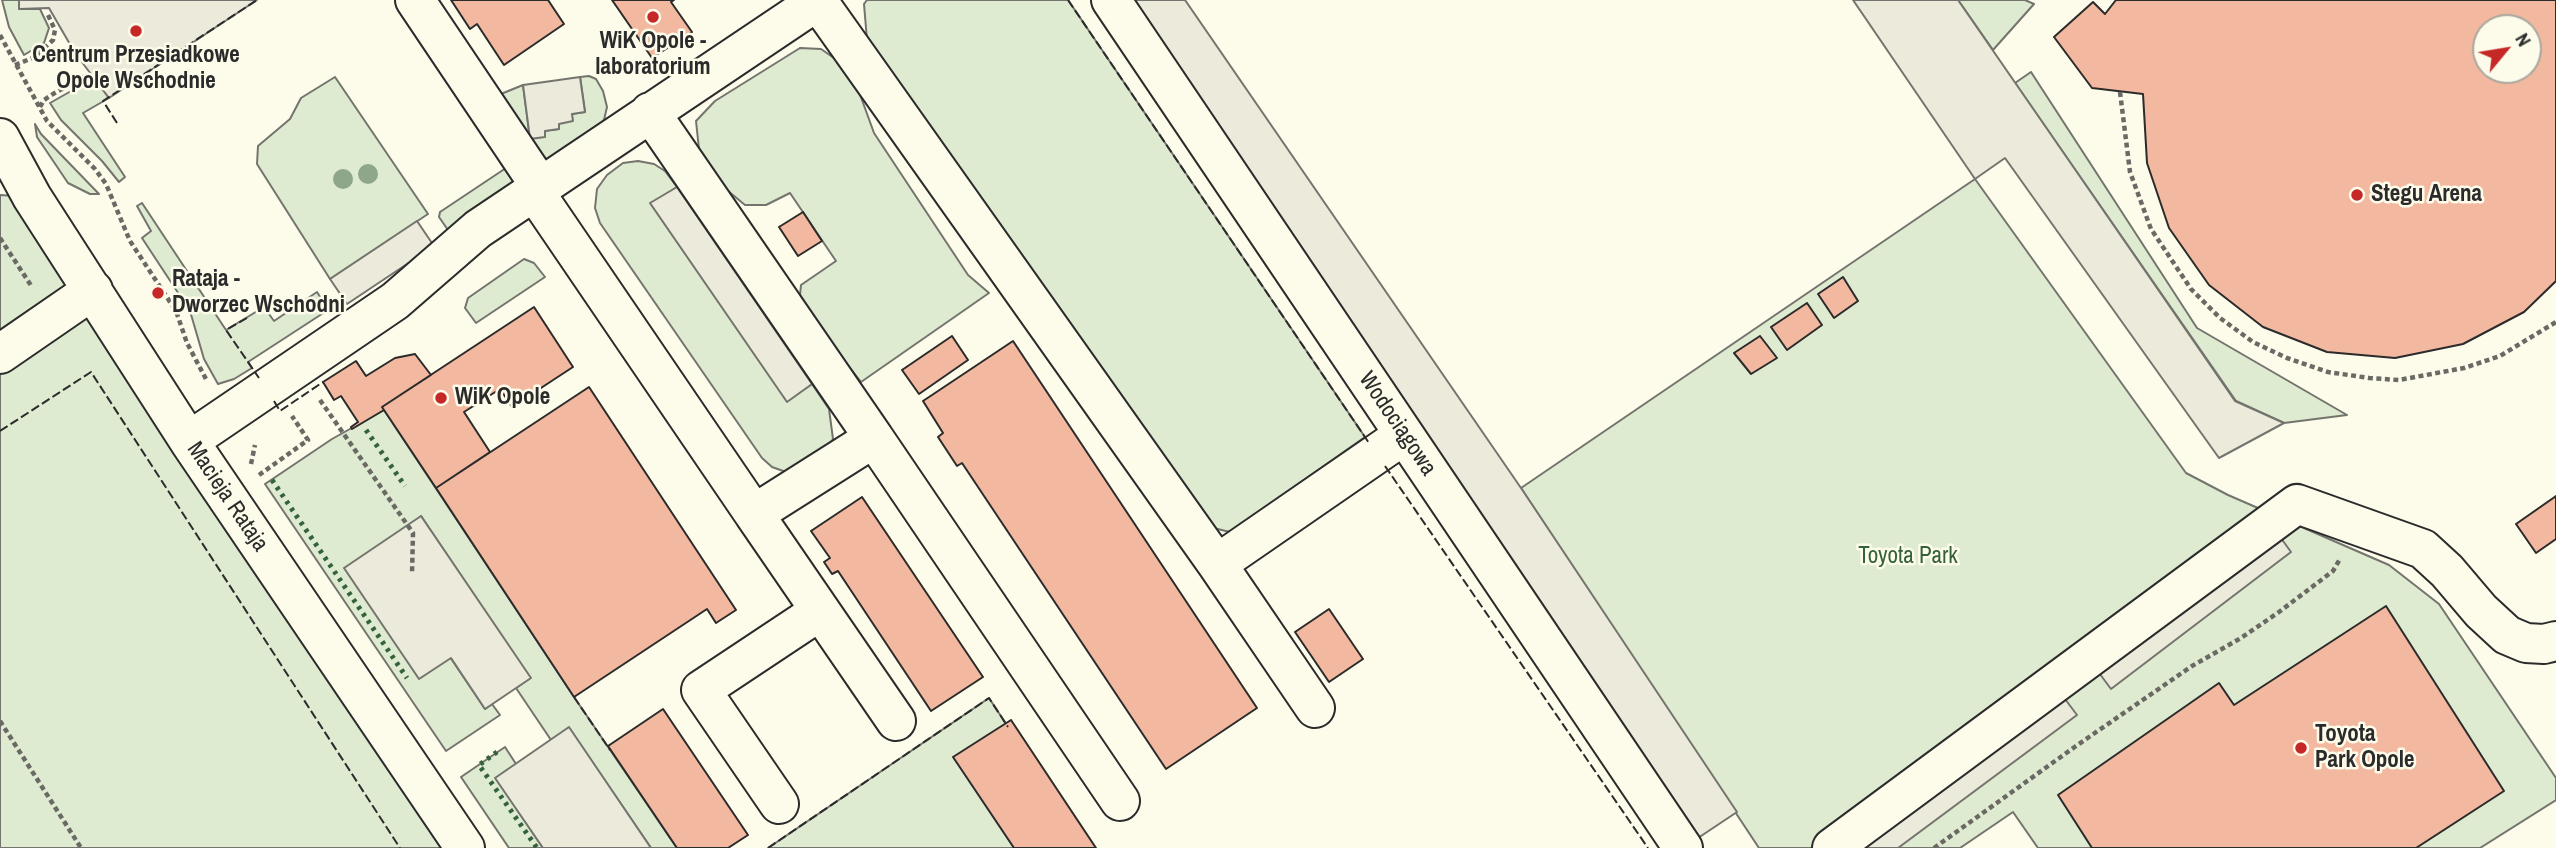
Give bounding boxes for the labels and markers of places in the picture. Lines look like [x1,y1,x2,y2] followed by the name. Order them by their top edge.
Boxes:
[645,9,661,25] marker: WiK Opole - laboratorium
[128,23,144,39] marker: Centrum Przesiadkowe Opole Wschodnie
[595,28,711,82] place label: WiK Opole - laboratorium
[32,42,240,96] place label: Centrum Przesiadkowe Opole Wschodnie
[2371,181,2482,209] place label: Stegu Arena
[2349,187,2365,203] marker: Stegu Arena
[172,266,345,320] place label: Rataja - Dworzec Wschodni
[150,285,166,301] marker: Rataja - Dworzec Wschodni
[455,384,550,412] place label: WiK Opole
[433,390,449,406] marker: WiK Opole
[2315,721,2415,775] place label: Toyota Park Opole
[2293,740,2309,756] marker: Toyota Park Opole

